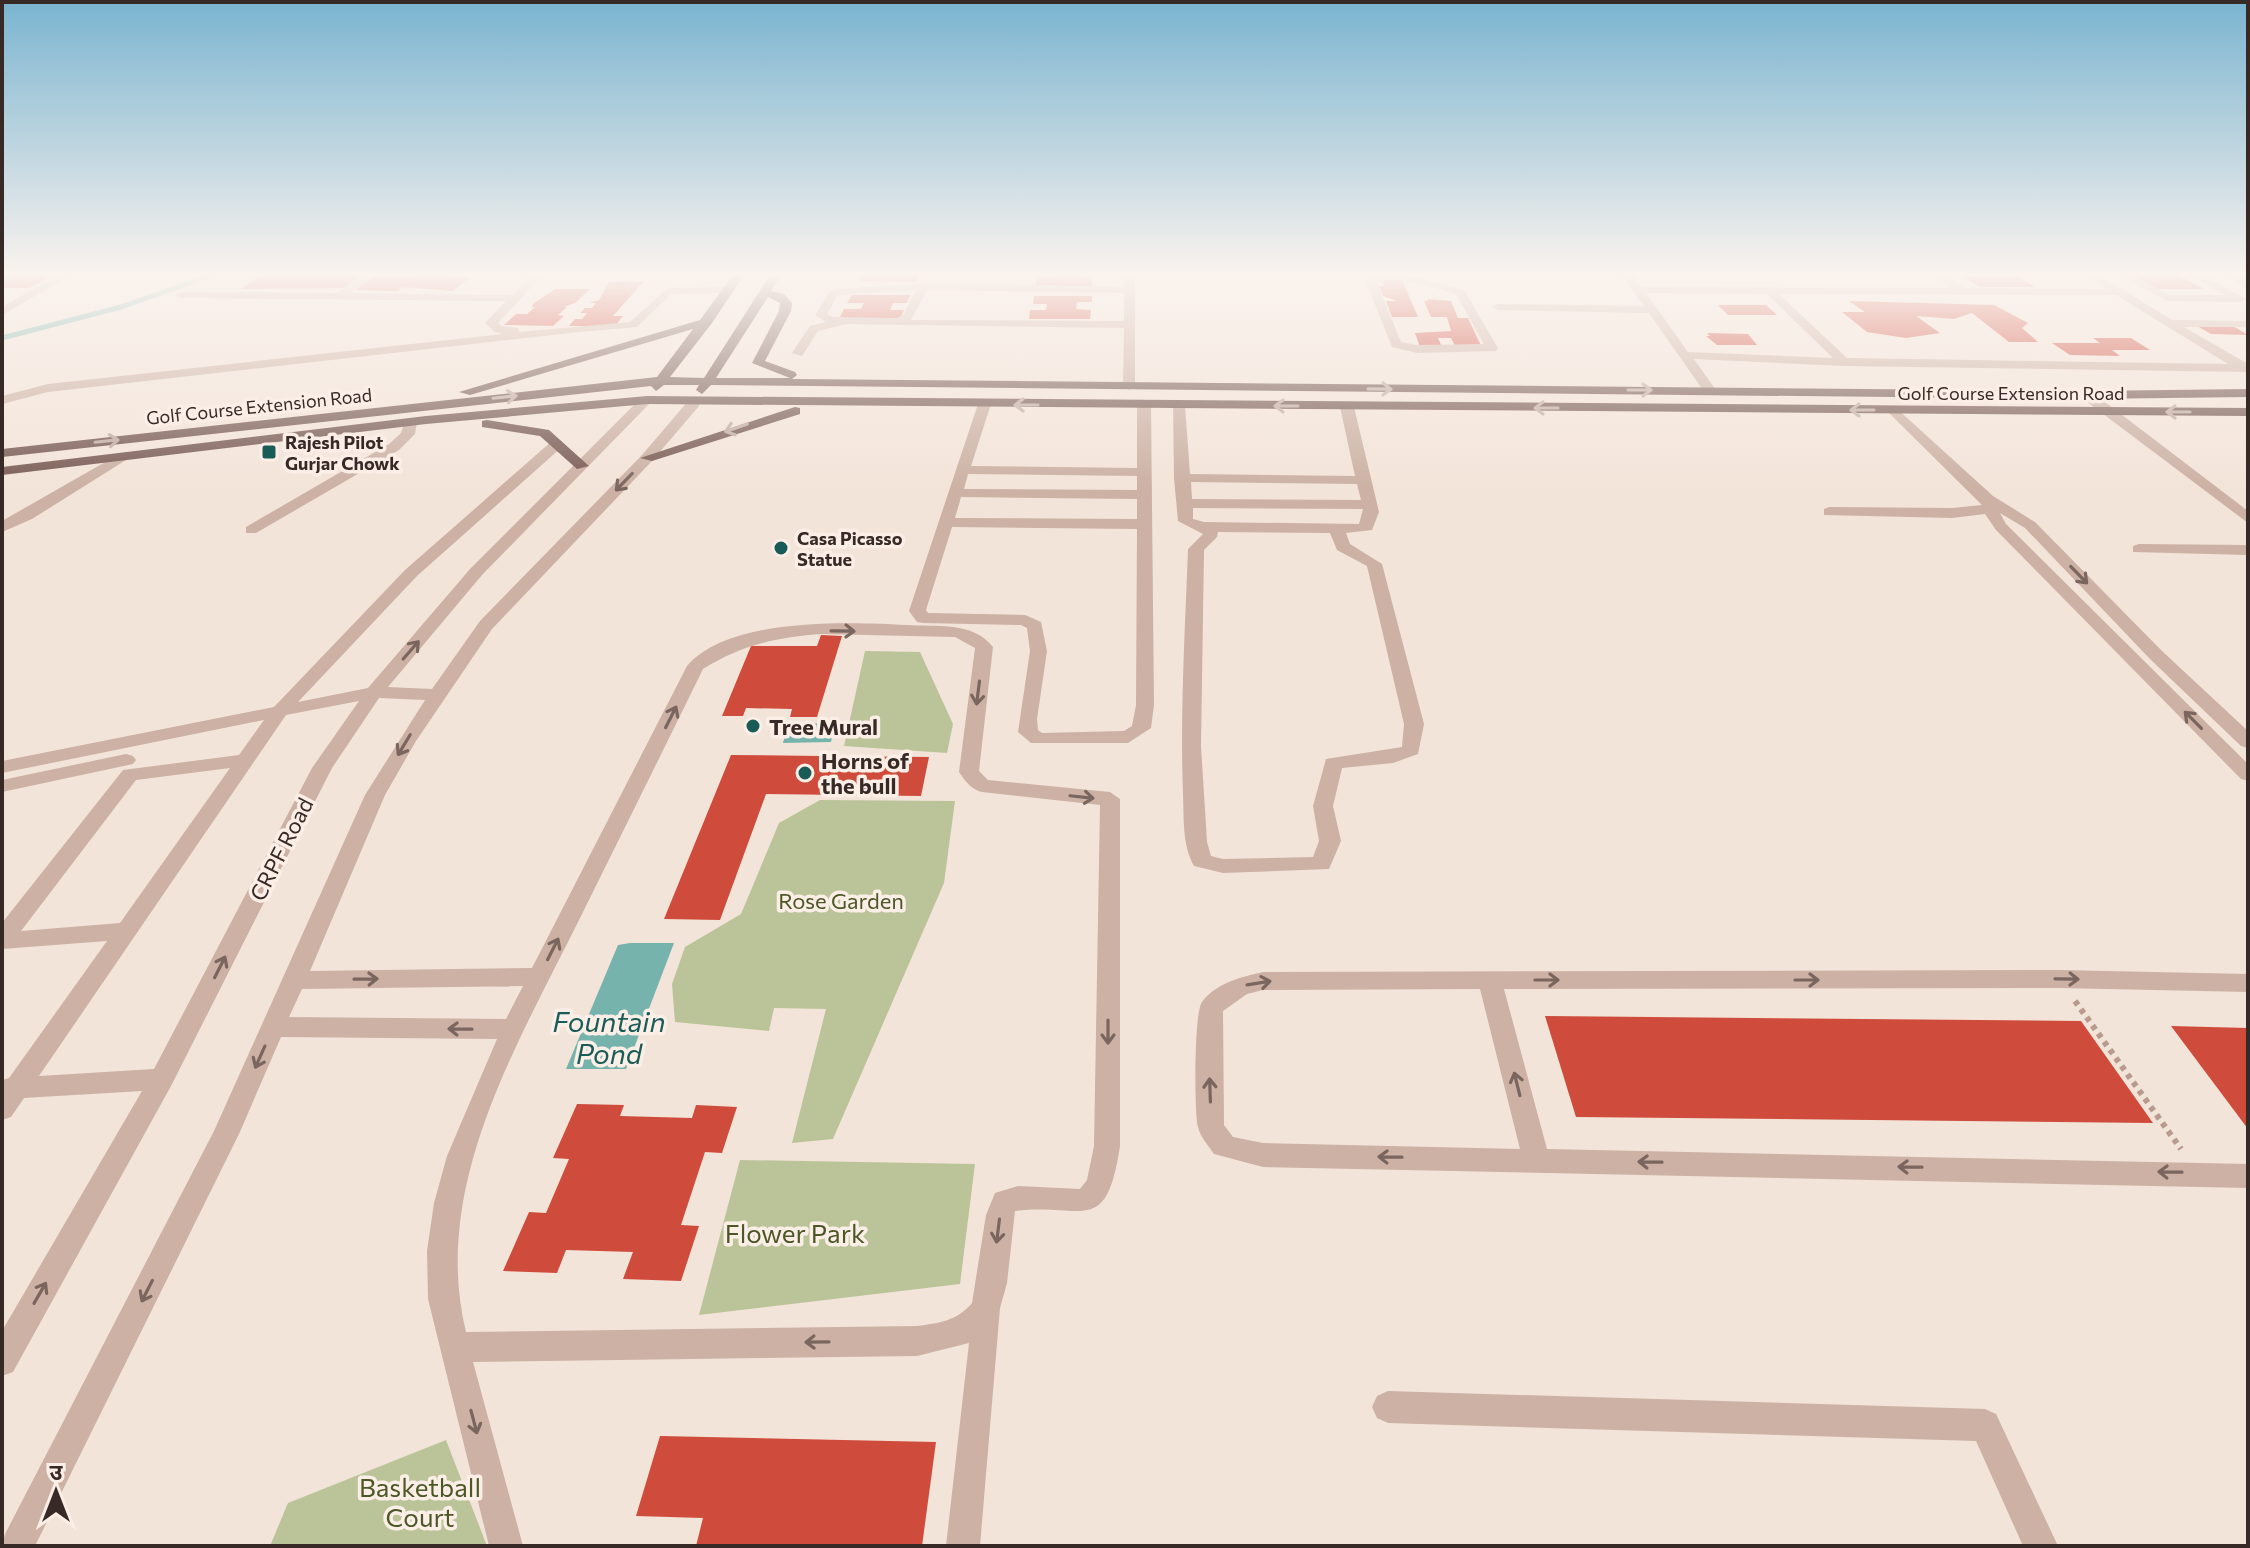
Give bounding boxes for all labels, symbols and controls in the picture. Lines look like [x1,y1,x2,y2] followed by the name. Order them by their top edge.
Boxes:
[1366,381,1393,397] one-way arrow
[1626,382,1653,398] one-way arrow
[1898,382,2124,404] street label: Golf Course Extension Road
[145,383,373,429] street label: Golf Course Extension Road
[491,390,518,405] one-way arrow
[1013,397,1040,413] one-way arrow
[1273,398,1300,414] one-way arrow
[1533,400,1560,416] one-way arrow
[1849,402,1876,418] one-way arrow
[2165,404,2192,420] one-way arrow
[723,421,748,436] one-way arrow
[285,431,400,474] place label: Rajesh Pilot Gurjar Chowk
[93,434,120,449] one-way arrow
[260,443,278,461] marker: Rajesh Pilot Gurjar Chowk
[615,472,634,491] one-way arrow
[797,527,903,570] place label: Casa Picasso Statue
[772,539,790,557] marker: Casa Picasso Statue
[2069,565,2088,584] one-way arrow
[829,623,856,638] one-way arrow
[401,640,419,660] one-way arrow
[970,680,985,705] one-way arrow
[663,705,679,729] one-way arrow
[2184,711,2203,730] one-way arrow
[769,713,878,740] place label: Tree Mural
[744,717,762,735] marker: Tree Mural
[396,733,412,756] one-way arrow
[821,747,910,799] place label: Horns of the bull
[796,764,814,782] marker: Horns of the bull
[1068,789,1095,804] one-way arrow
[244,793,318,905] street label: CRPF Road
[778,887,904,914] park label: Rose Garden
[546,937,562,961] one-way arrow
[212,956,228,980] one-way arrow
[352,971,379,987] one-way arrow
[1533,972,1560,988] one-way arrow
[1793,972,1820,988] one-way arrow
[2053,972,2080,987] one-way arrow
[1246,975,1272,990] one-way arrow
[552,1004,666,1070] water label: Fountain Pond
[1100,1018,1116,1045] one-way arrow
[447,1021,474,1037] one-way arrow
[252,1044,267,1069] one-way arrow
[1508,1072,1523,1098] one-way arrow
[1203,1077,1218,1104] one-way arrow
[1377,1149,1404,1165] one-way arrow
[1637,1154,1664,1170] one-way arrow
[1897,1159,1924,1175] one-way arrow
[2157,1164,2184,1180] one-way arrow
[725,1217,865,1248] park label: Flower Park
[990,1218,1005,1243] one-way arrow
[138,1278,154,1302] one-way arrow
[33,1282,49,1305] one-way arrow
[804,1334,831,1350] one-way arrow
[467,1409,482,1435] one-way arrow
[16,1452,96,1532] north arrow
[50,1458,64,1485] text: उ
[359,1471,481,1532] park label: Basketball Court

